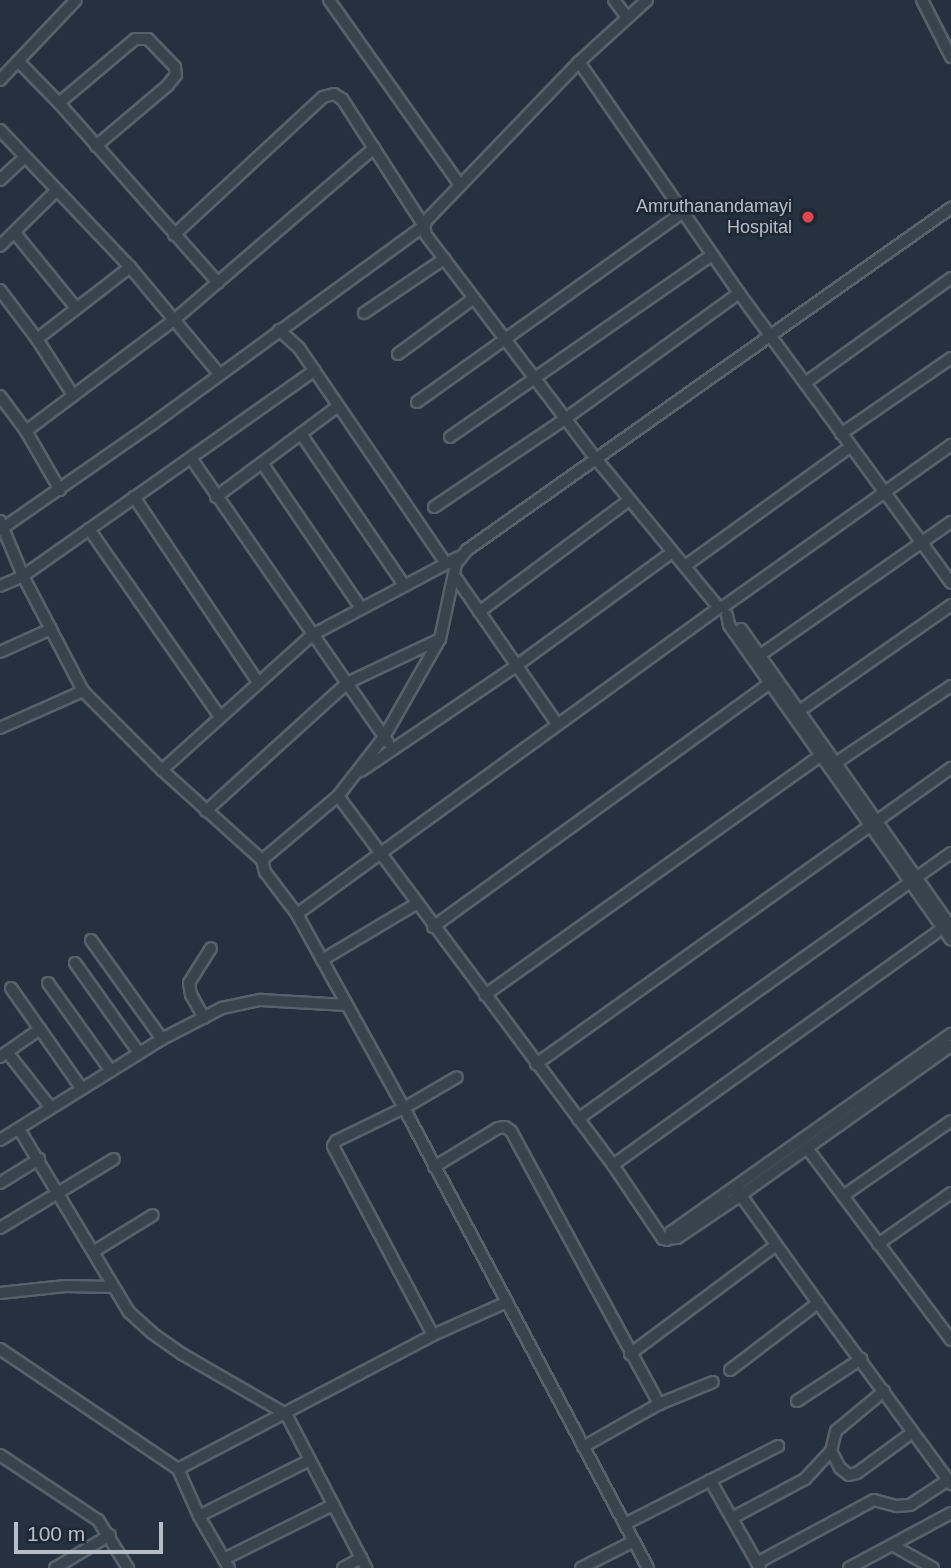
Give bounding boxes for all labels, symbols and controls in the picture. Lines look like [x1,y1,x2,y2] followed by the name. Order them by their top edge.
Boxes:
[636,196,792,238] place label: Amruthanandamayi Hospital
[798,207,818,227] marker: Amruthanandamayi Hospital
[18,1508,166,1552] scale bar
[27,1522,85,1545] text: 100 m

